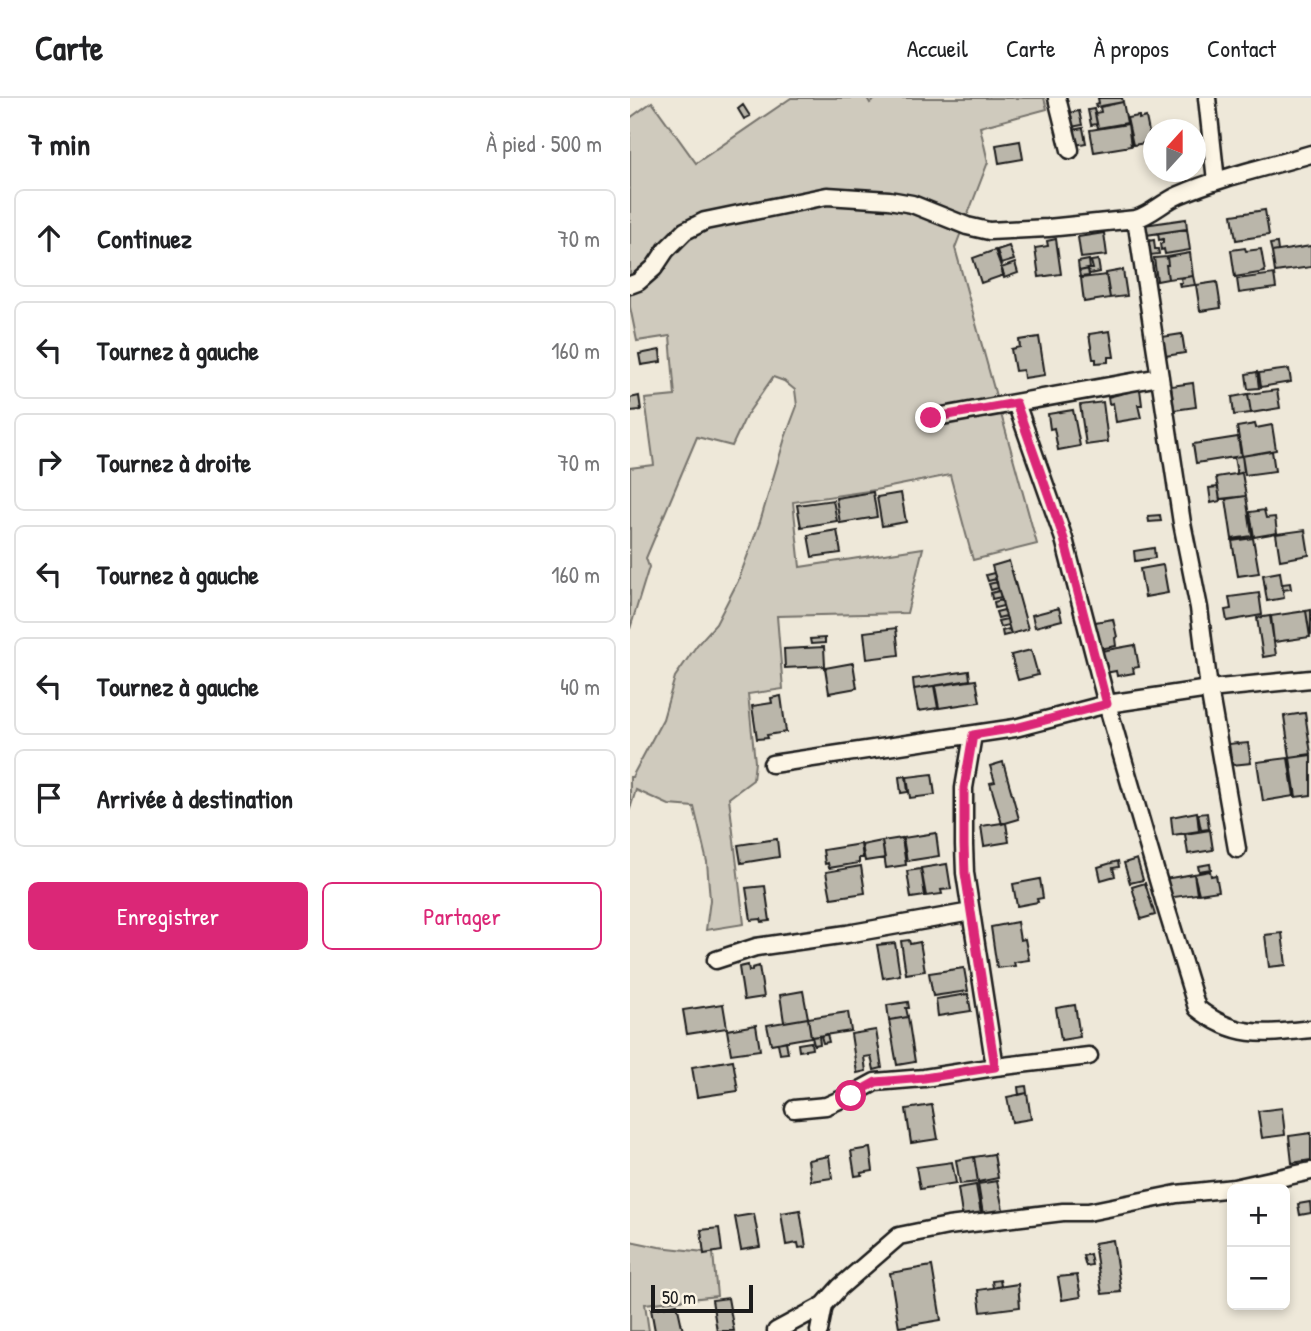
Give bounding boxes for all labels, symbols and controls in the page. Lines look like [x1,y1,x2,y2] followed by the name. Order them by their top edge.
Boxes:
[35,26,103,70] text: Carte
[907,32,968,64] text: Accueil
[1006,32,1055,64] text: Carte
[1093,32,1169,64] text: À propos
[1207,32,1276,64] text: Contact
[1143,119,1206,182] north arrow
[28,124,90,164] text: 7 min
[486,128,602,159] text: À pied · 500 m
[30,219,68,257] icon: ahead
[97,221,192,256] text: Continuez
[557,223,600,254] text: 70 m
[30,331,68,369] icon: left
[97,333,259,368] text: Tournez à gauche
[551,335,600,366] text: 160 m
[915,402,946,433] route end
[30,443,68,481] icon: right
[97,445,251,480] text: Tournez à droite
[557,447,600,478] text: 70 m
[30,555,68,593] icon: left
[97,557,259,592] text: Tournez à gauche
[551,559,600,590] text: 160 m
[30,667,68,705] icon: left
[97,669,259,704] text: Tournez à gauche
[560,671,600,702] text: 40 m
[30,779,68,817] icon: arrive
[97,781,293,816] text: Arrivée à destination
[28,882,308,950] button: Enregistrer
[322,882,602,950] button: Partager
[835,1080,866,1111] route start
[1227,1184,1290,1310] map controls
[1227,1184,1290,1247] button: +
[1227,1247,1290,1310] button: −
[651,1282,752,1314] scale bar
[662,1284,696,1310] text: 50 m

